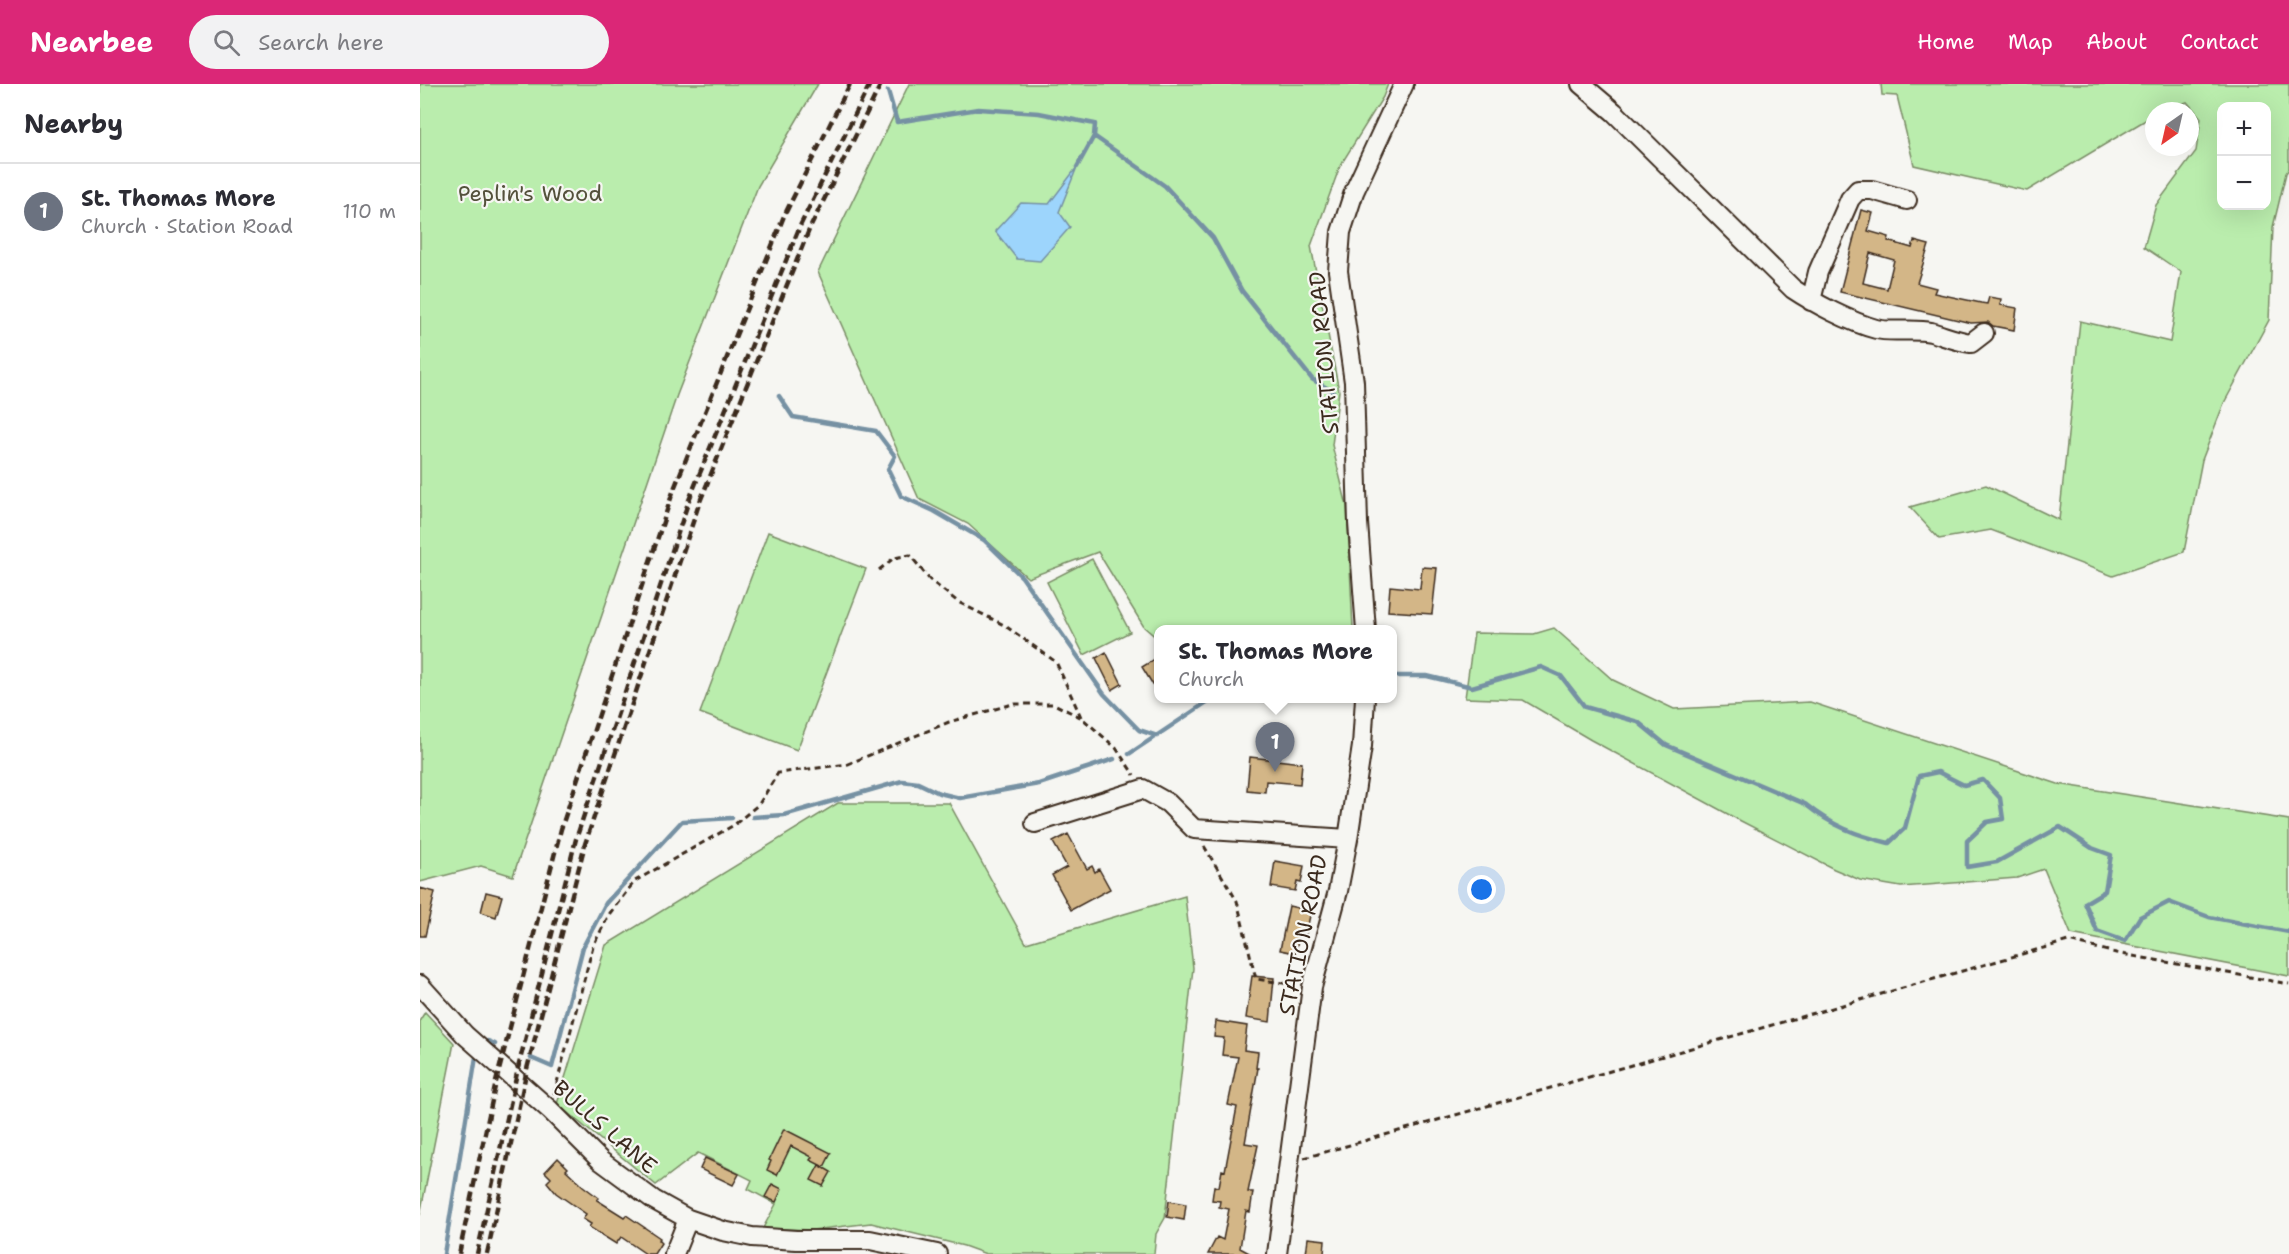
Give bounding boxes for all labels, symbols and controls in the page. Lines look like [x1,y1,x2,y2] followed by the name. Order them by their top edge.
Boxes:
[189,15,609,69] search box
[30,23,153,61] text: Nearbee
[210,26,243,59] icon: search
[258,28,384,57] text: Search here
[1917,28,1975,56] text: Home
[2008,28,2053,56] text: Map
[2086,28,2147,56] text: About
[2180,28,2259,56] text: Contact
[2145,102,2199,156] north arrow
[2217,102,2271,210] map controls
[2217,102,2271,156] button: +
[24,106,123,141] text: Nearby
[2217,156,2271,210] button: −
[458,179,602,208] park label: Peplin's Wood
[81,184,276,213] text: St. Thomas More
[39,198,48,224] text: 1
[342,198,396,224] text: 110 m
[81,213,293,239] text: Church · Station Road
[1302,270,1346,436] street label: STATION ROAD
[1154,625,1397,703] popup
[1178,637,1373,666] text: St. Thomas More
[1178,666,1244,692] text: Church
[1256,722,1294,772] pin: 1
[1272,852,1334,1018] street label: STATION ROAD
[1467,875,1496,904] your location
[547,1074,663,1180] street label: BULLS LANE

